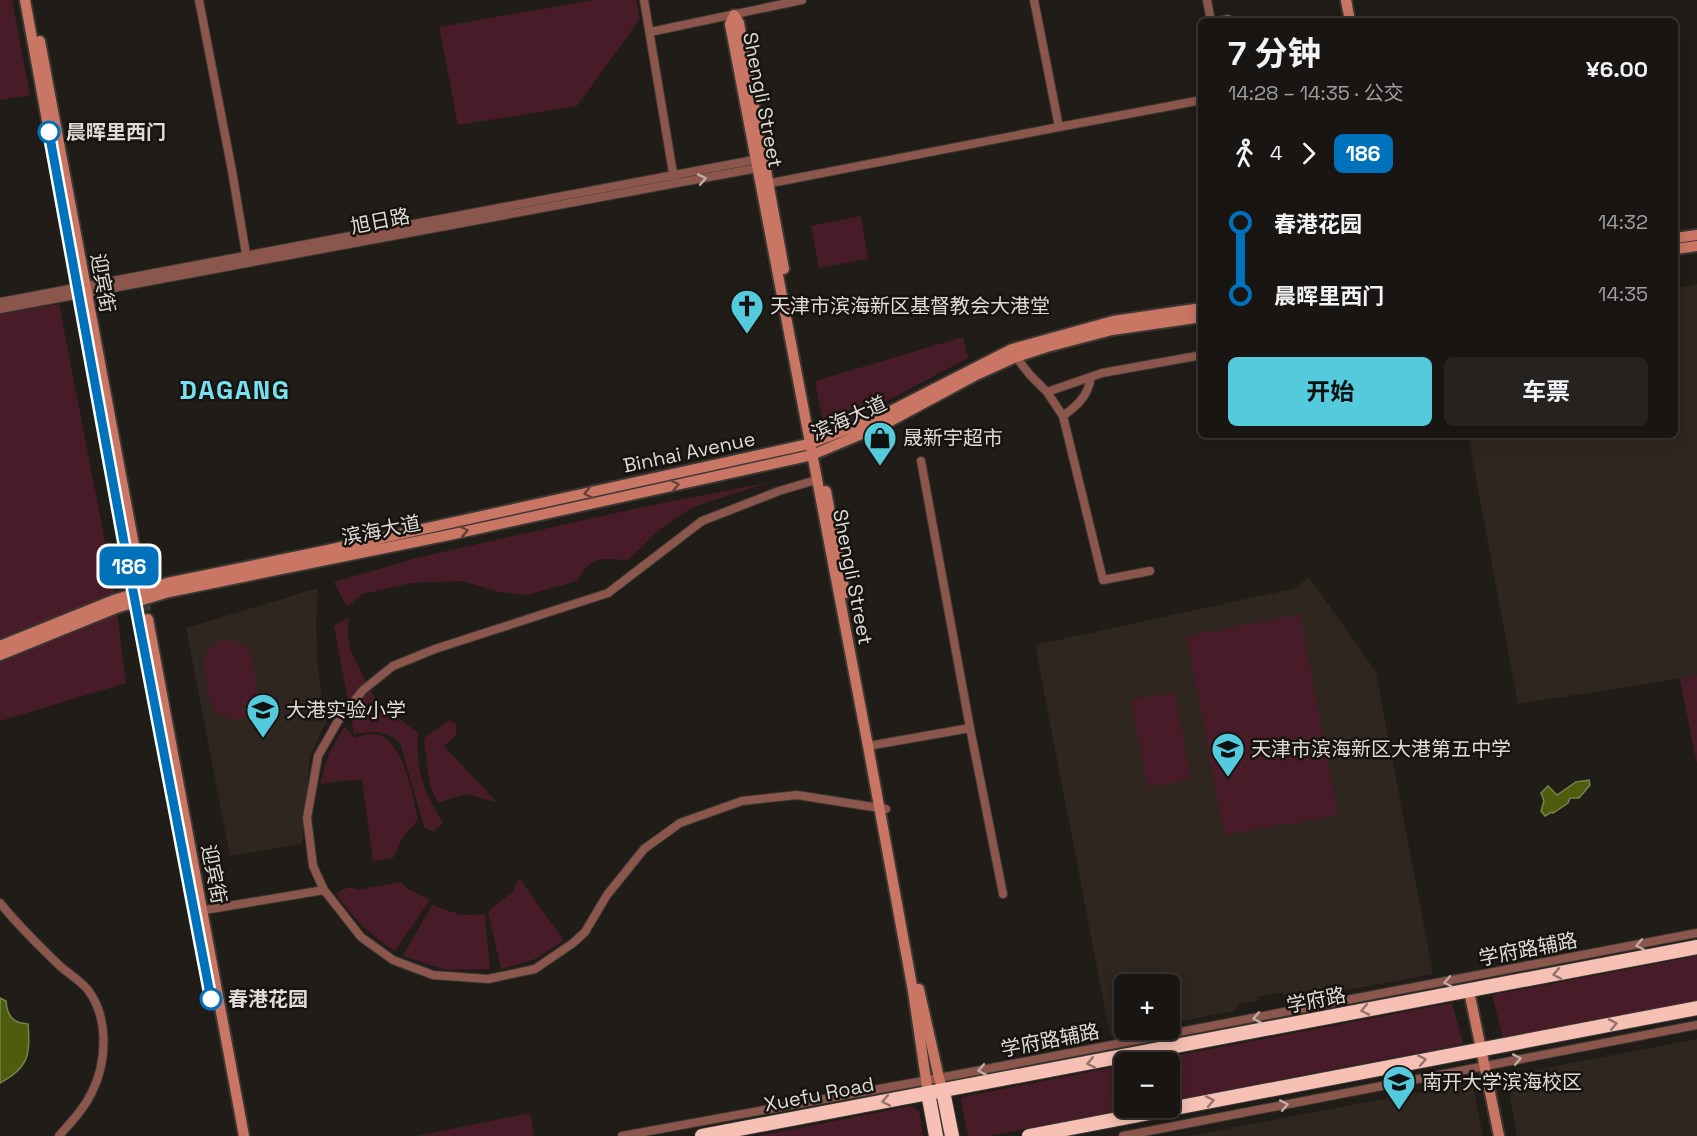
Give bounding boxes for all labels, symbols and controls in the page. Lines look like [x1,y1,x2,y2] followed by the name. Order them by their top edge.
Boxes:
[737,30,789,170] street label: Shengli Street
[1228,33,1321,75] text: 7 分钟
[1586,55,1648,83] text: ¥6.00
[1228,80,1404,106] text: 14:28 – 14:35 · 公交
[66,119,166,145] place label: 晨晖里西门
[38,121,60,143] marker: 晨晖里西门
[1228,137,1261,170] icon: walk
[1292,137,1325,170] icon: forward
[1270,140,1283,166] text: 4
[1346,140,1381,167] text: 186
[697,173,707,186] one-way arrow
[348,203,412,239] street label: 旭日路
[1598,209,1648,235] text: 14:32
[1274,210,1362,238] text: 春港花园
[85,251,121,315] street label: 迎宾街
[1598,281,1648,307] text: 14:35
[1274,282,1384,310] text: 晨晖里西门
[729,288,765,335] church icon: 天津市滨海新区基督教会大港堂
[770,293,1050,319] place label: 天津市滨海新区基督教会大港堂
[1228,357,1432,426] button: 开始
[1444,357,1648,426] button: 车票
[180,373,290,407] district label: DAGANG
[807,390,891,446] street label: 滨海大道
[862,420,898,467] shop icon: 晟新宇超市
[620,425,758,479] street label: Binhai Avenue
[903,425,1003,451] place label: 晟新宇超市
[670,479,680,492] one-way arrow
[583,486,593,499] one-way arrow
[827,507,879,647] street label: Shengli Street
[339,510,423,550] street label: 滨海大道
[459,526,469,539] one-way arrow
[94,546,164,586] line badge: 186
[111,553,147,580] text: 186
[245,692,281,739] school or university icon: 大港实验小学
[286,697,406,723] place label: 大港实验小学
[1210,731,1246,778] school or university icon: 天津市滨海新区大港第五中学
[1251,736,1511,762] place label: 天津市滨海新区大港第五中学
[196,842,232,906] street label: 迎宾街
[1476,927,1580,971] street label: 学府路辅路
[1635,938,1645,951] one-way arrow
[1552,967,1562,980] one-way arrow
[1114,974,1180,1118] map controls
[1114,974,1180,1040] button: +
[1443,975,1453,988] one-way arrow
[1284,982,1348,1018] street label: 学府路
[228,986,308,1012] place label: 春港花园
[200,988,222,1010] marker: 春港花园
[1361,1004,1370,1016] one-way arrow
[1252,1011,1262,1024] one-way arrow
[998,1018,1102,1062] street label: 学府路辅路
[1608,1018,1618,1031] one-way arrow
[1114,1052,1180,1118] button: −
[1511,1053,1521,1066] one-way arrow
[1417,1054,1427,1067] one-way arrow
[1087,1056,1097,1069] one-way arrow
[978,1063,988,1076] one-way arrow
[1381,1064,1417,1111] school or university icon: 南开大学滨海校区
[1422,1069,1582,1095] place label: 南开大学滨海校区
[762,1071,876,1117] street label: Xuefu Road
[881,1094,891,1107] one-way arrow
[1204,1095,1214,1108] one-way arrow
[1279,1099,1289,1112] one-way arrow

